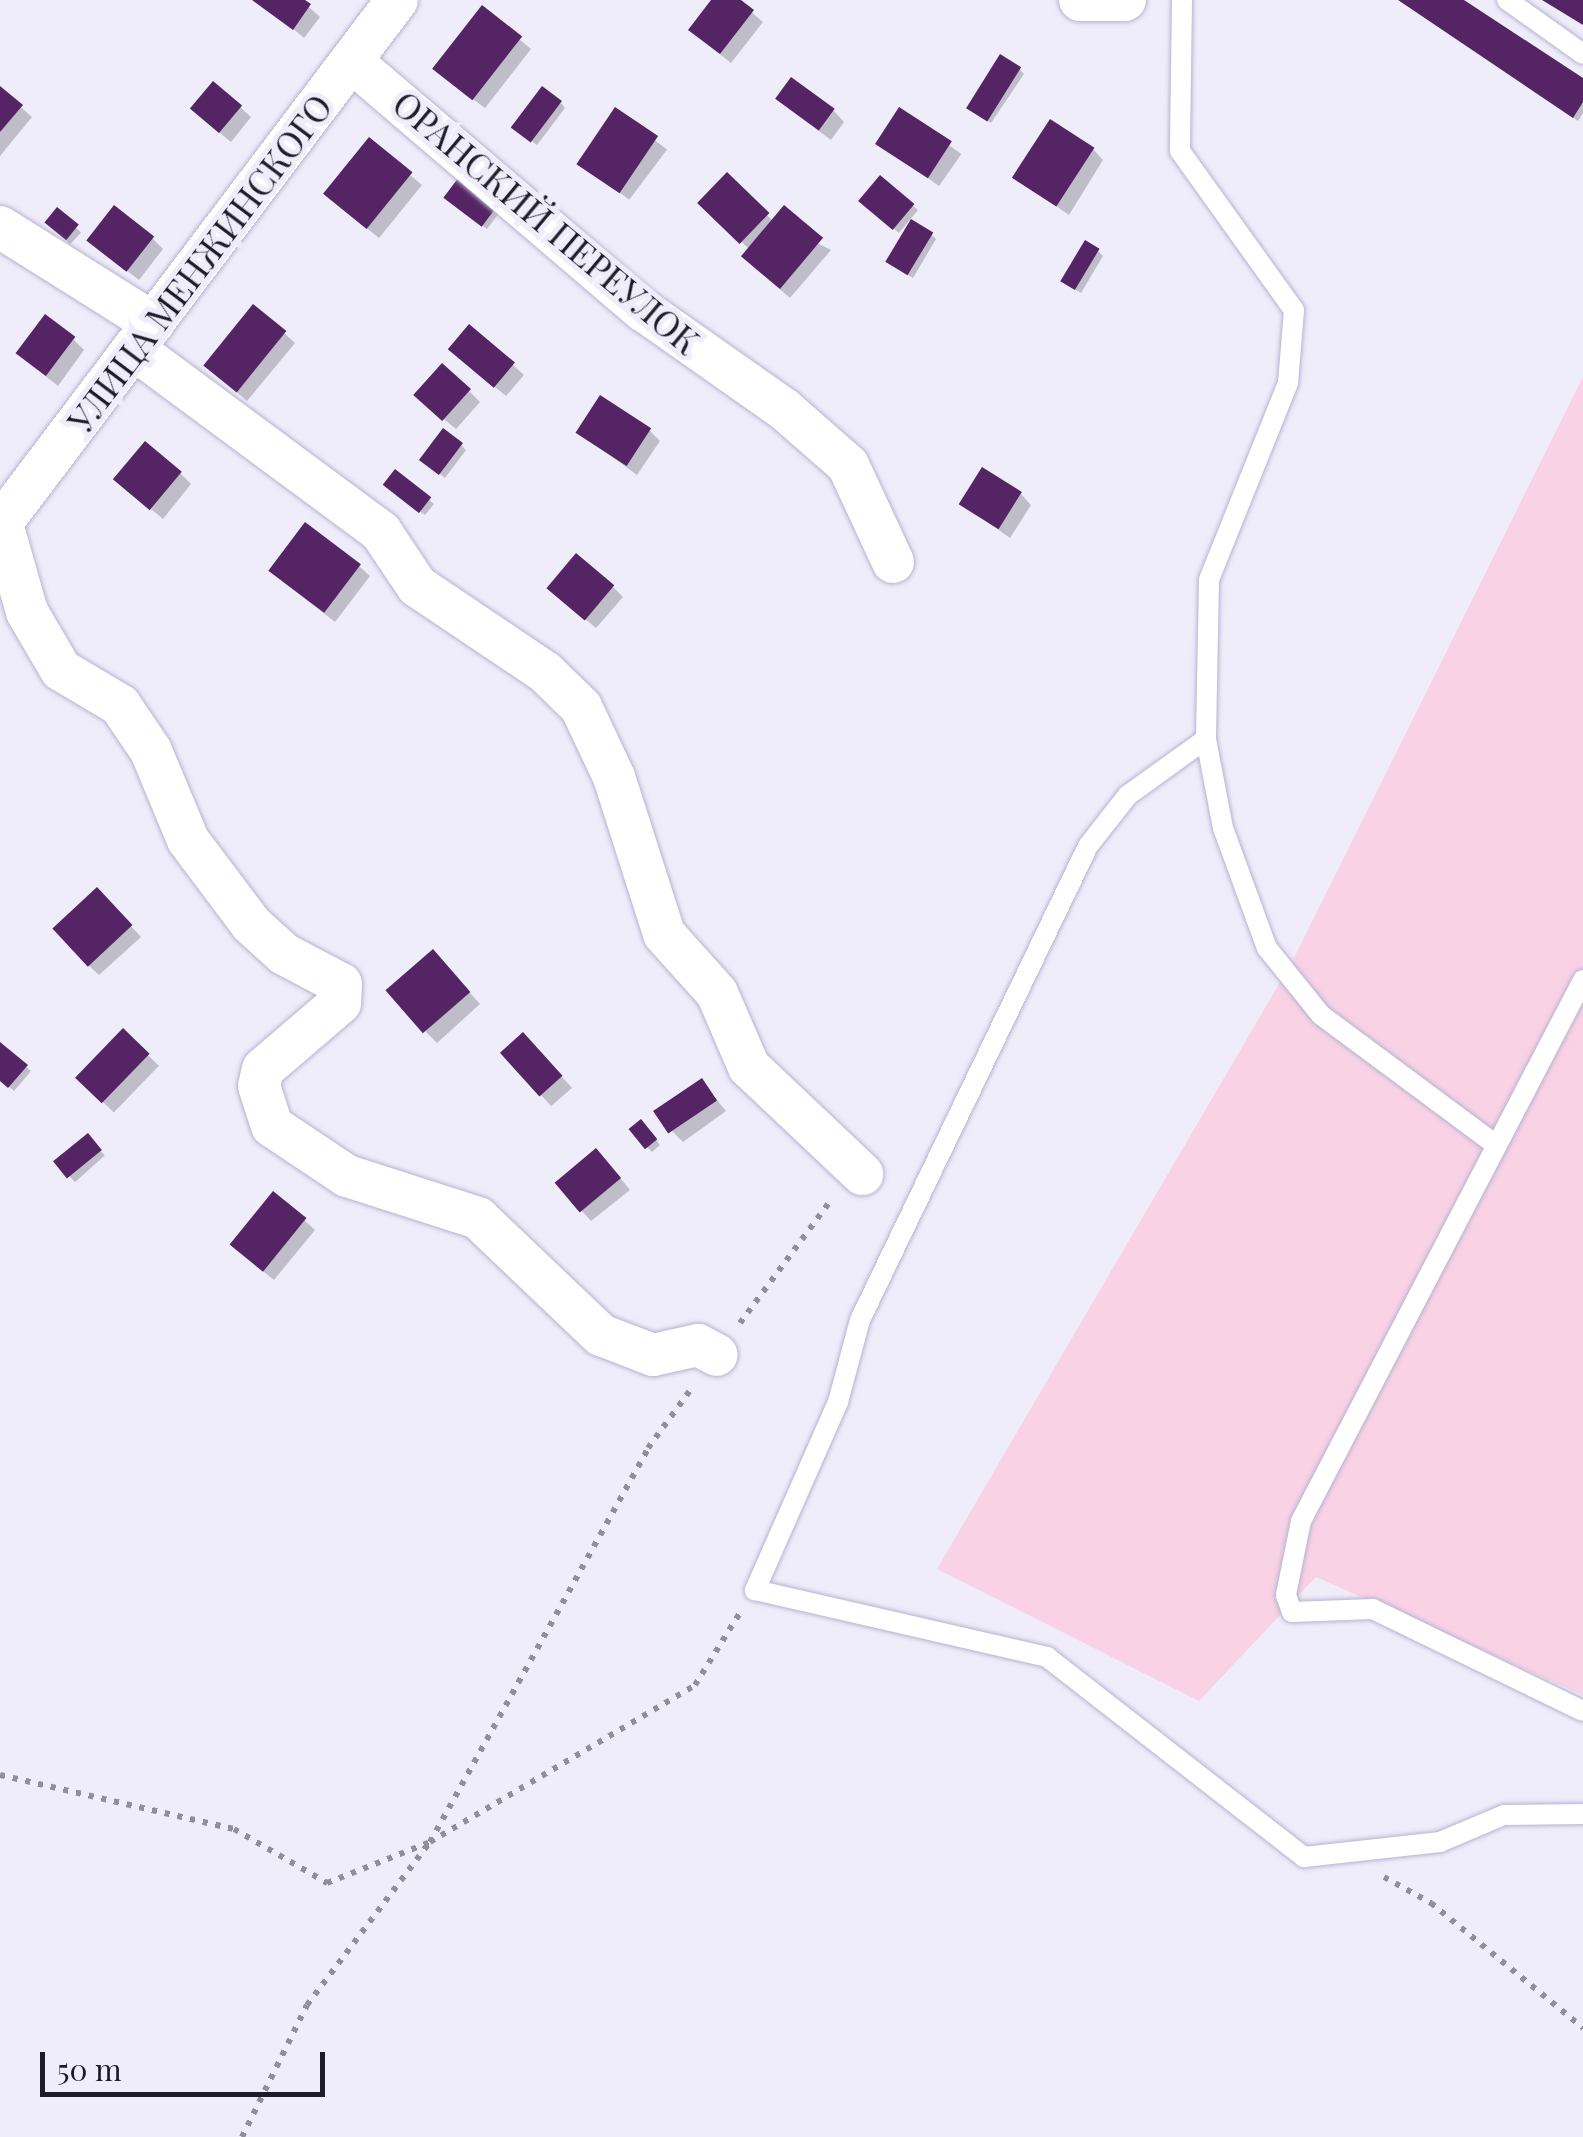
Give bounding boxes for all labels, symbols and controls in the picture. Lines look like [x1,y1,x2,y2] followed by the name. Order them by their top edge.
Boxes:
[385,82,709,362] street label: ОРАНСКИЙ ПЕРЕУЛОК
[58,86,340,440] street label: УЛИЦА МЕНЖИНСКОГО
[45,2032,330,2094] scale bar
[57,2049,122,2089] text: 50 m

